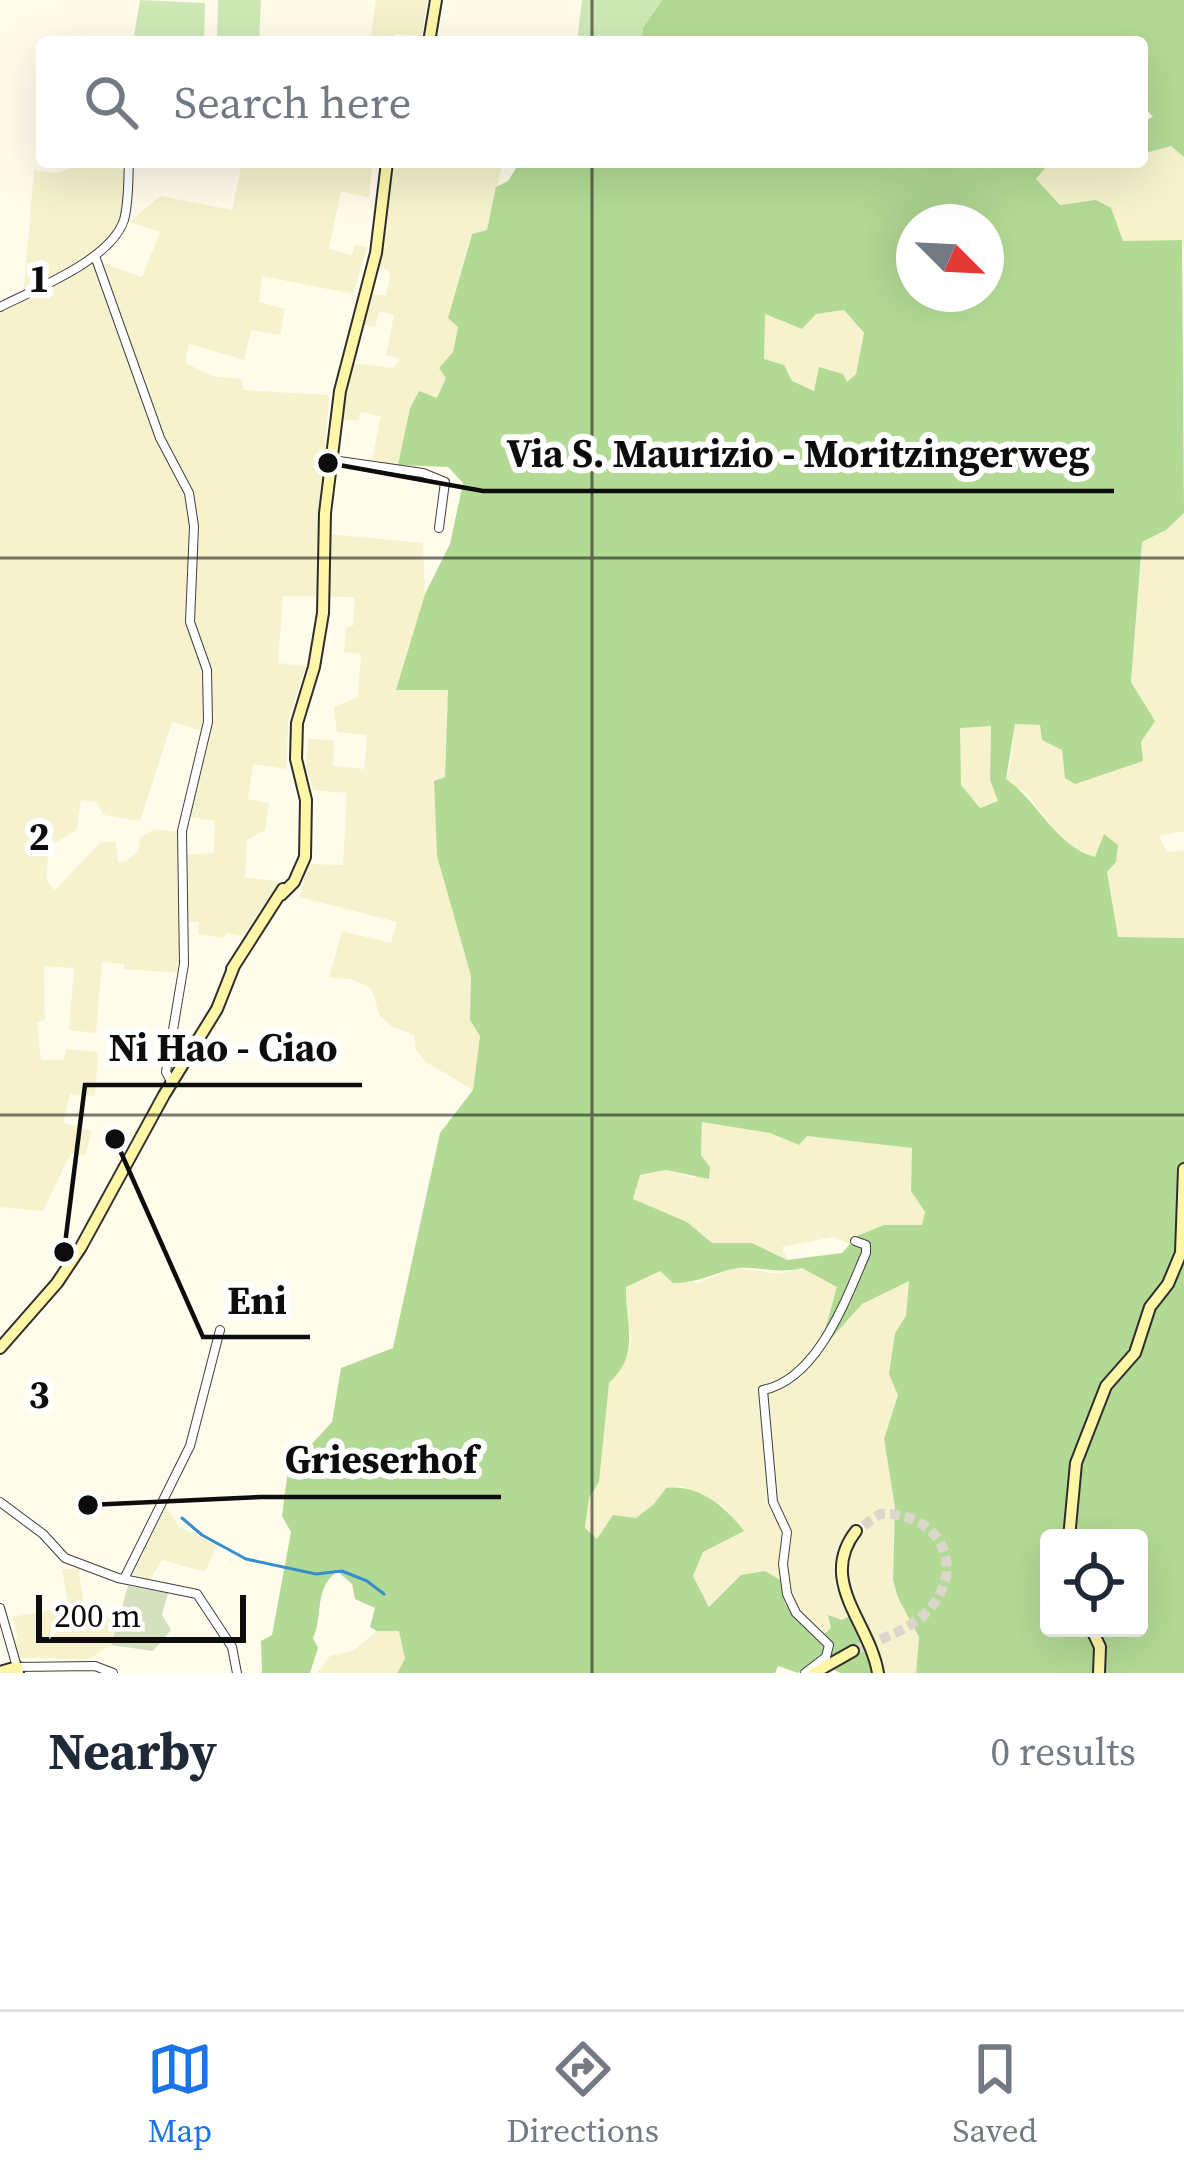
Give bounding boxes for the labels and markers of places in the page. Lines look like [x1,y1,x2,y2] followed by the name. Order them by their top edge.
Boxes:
[483,416,1114,491] callout: Via S. Maurizio - Moritzingerweg
[85,1010,362,1085] callout: Ni Hao - Ciao
[203,1262,310,1337] callout: Eni
[261,1422,501,1497] callout: Grieserhof

